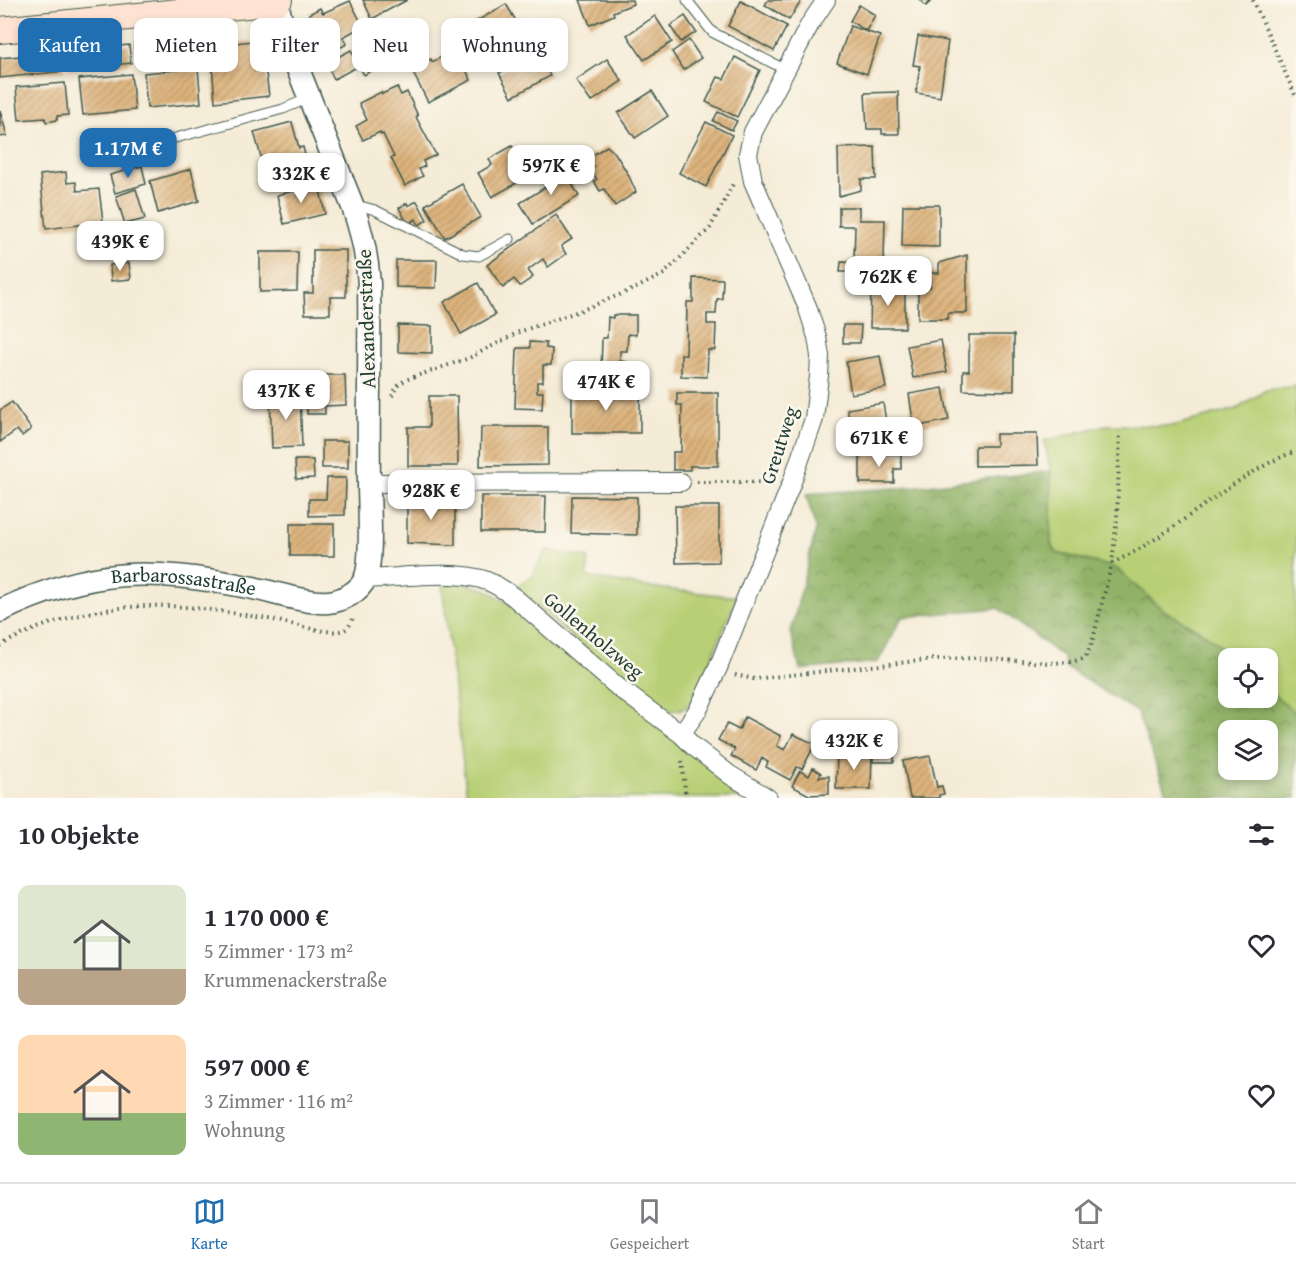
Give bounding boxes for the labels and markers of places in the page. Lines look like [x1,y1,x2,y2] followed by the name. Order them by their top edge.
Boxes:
[73,128,183,179] pin: 1.17M €
[502,145,600,196] pin: 597K €
[252,153,350,204] pin: 332K €
[71,221,169,272] pin: 439K €
[839,256,937,307] pin: 762K €
[557,361,655,412] pin: 474K €
[237,370,335,421] pin: 437K €
[830,417,928,468] pin: 671K €
[382,470,480,521] pin: 928K €
[805,720,903,771] pin: 432K €

